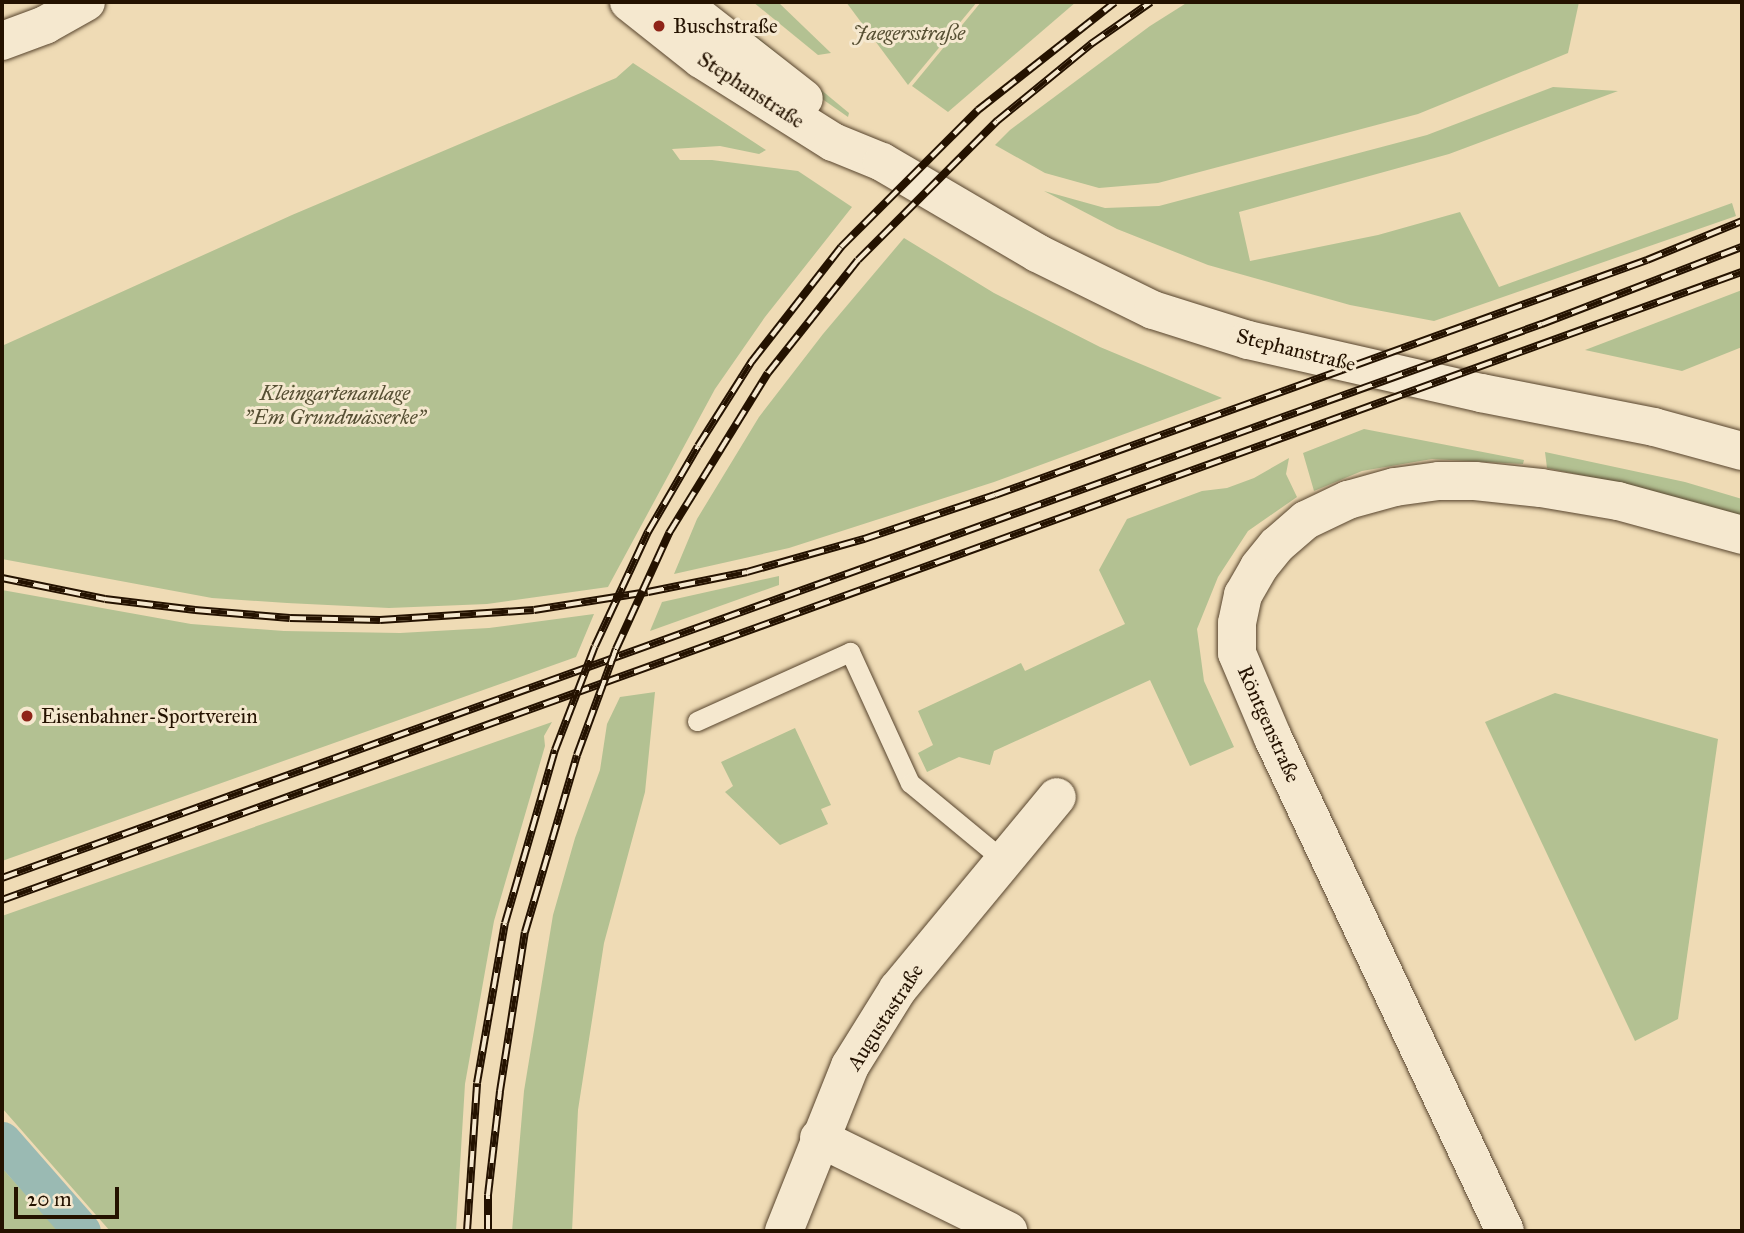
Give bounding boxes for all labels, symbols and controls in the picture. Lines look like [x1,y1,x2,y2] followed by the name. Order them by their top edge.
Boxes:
[673,13,778,39] place label: Buschstraße
[651,18,667,34] marker: Buschstraße
[853,20,965,46] park label: Jaegersstraße
[693,46,809,134] street label: Stephanstraße
[1234,323,1358,377] street label: Stephanstraße
[244,380,426,430] park label: Kleingartenanlage "Em Grundwässerke"
[1232,662,1306,786] street label: Röntgenstraße
[41,703,258,729] place label: Eisenbahner-Sportverein
[19,708,35,724] marker: Eisenbahner-Sportverein
[841,959,929,1075] street label: Augustastraße
[18,1174,122,1218] scale bar
[27,1186,72,1212] text: 20 m

